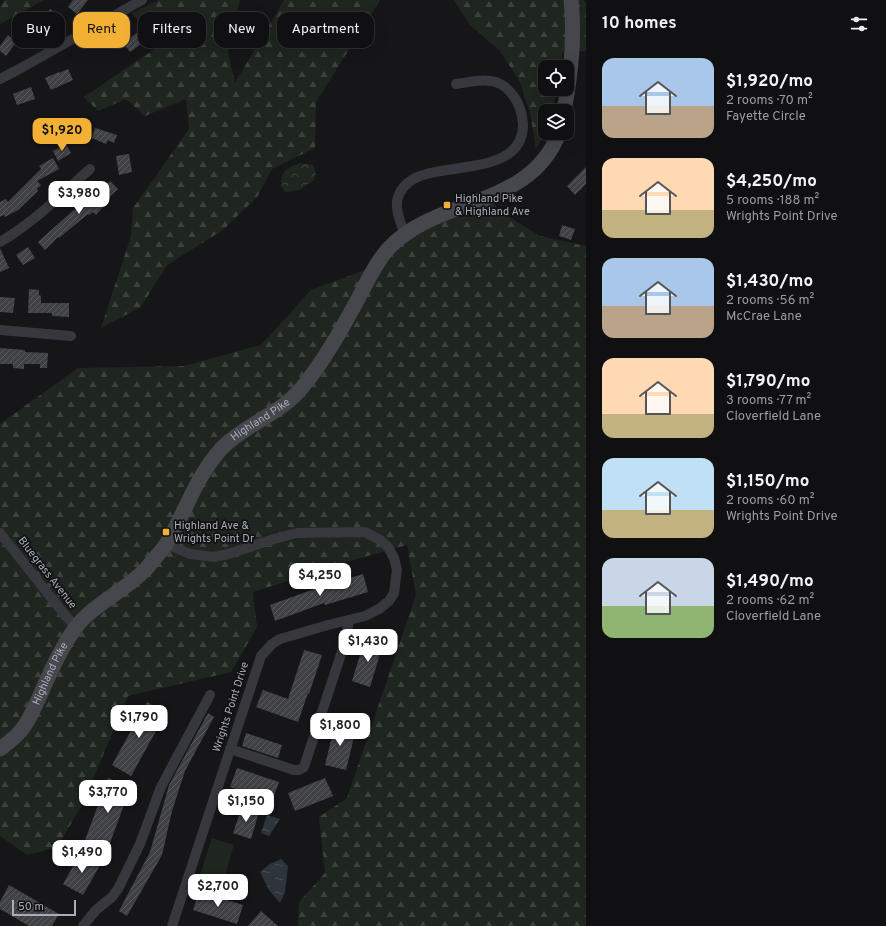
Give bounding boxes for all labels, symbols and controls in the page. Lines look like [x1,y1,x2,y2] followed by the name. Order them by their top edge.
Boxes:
[12,12,65,48] chip: Buy
[73,12,130,48] chip: Rent
[138,12,206,48] chip: Filters
[214,12,269,48] chip: New
[277,12,374,48] chip: Apartment
[602,13,677,35] text: 10 homes
[848,13,870,35] icon: filters
[538,60,574,140] map controls
[538,60,574,96] button: locate
[726,71,813,93] text: $1,920/mo
[634,74,682,122] icon: home
[726,93,813,109] text: 2 rooms · 70 m²
[538,104,574,140] button: layers
[726,109,806,125] text: Fayette Circle
[29,118,95,152] pin: $1,920
[42,123,82,139] text: $1,920
[726,171,817,193] text: $4,250/mo
[634,174,682,222] icon: home
[46,181,112,215] pin: $3,980
[57,186,101,202] text: $3,980
[455,192,530,219] place label: Highland Pike & Highland Ave
[726,193,819,209] text: 5 rooms · 188 m²
[442,200,452,210] marker: Highland Pike & Highland Ave
[726,209,838,225] text: Wrights Point Drive
[726,271,813,293] text: $1,430/mo
[634,274,682,322] icon: home
[726,293,814,309] text: 2 rooms · 56 m²
[726,309,802,325] text: McCrae Lane
[726,371,810,393] text: $1,790/mo
[634,374,682,422] icon: home
[726,393,811,409] text: 3 rooms · 77 m²
[228,395,293,444] street label: Highland Pike
[726,409,821,425] text: Cloverfield Lane
[726,471,809,493] text: $1,150/mo
[634,474,682,522] icon: home
[726,493,815,509] text: 2 rooms · 60 m²
[726,509,838,525] text: Wrights Point Drive
[174,519,255,546] place label: Highland Ave & Wrights Point Dr
[161,527,171,537] marker: Highland Ave & Wrights Point Dr
[14,534,80,612] street label: Bluegrass Avenue
[287,563,353,597] pin: $4,250
[298,568,342,584] text: $4,250
[726,571,814,593] text: $1,490/mo
[634,574,682,622] icon: home
[726,593,814,609] text: 2 rooms · 62 m²
[726,609,821,625] text: Cloverfield Lane
[335,629,401,663] pin: $1,430
[348,634,388,650] text: $1,430
[30,640,71,707] street label: Highland Pike
[210,660,252,754] street label: Wrights Point Drive
[106,705,172,739] pin: $1,790
[120,710,158,726] text: $1,790
[307,713,373,747] pin: $1,800
[319,718,361,734] text: $1,800
[75,780,141,814] pin: $3,770
[88,785,128,801] text: $3,770
[213,789,279,823] pin: $1,150
[227,794,265,810] text: $1,150
[49,840,115,874] pin: $1,490
[61,845,103,861] text: $1,490
[185,874,251,908] pin: $2,700
[197,879,239,895] text: $2,700
[12,898,76,917] scale bar
[18,900,44,914] text: 50 m

